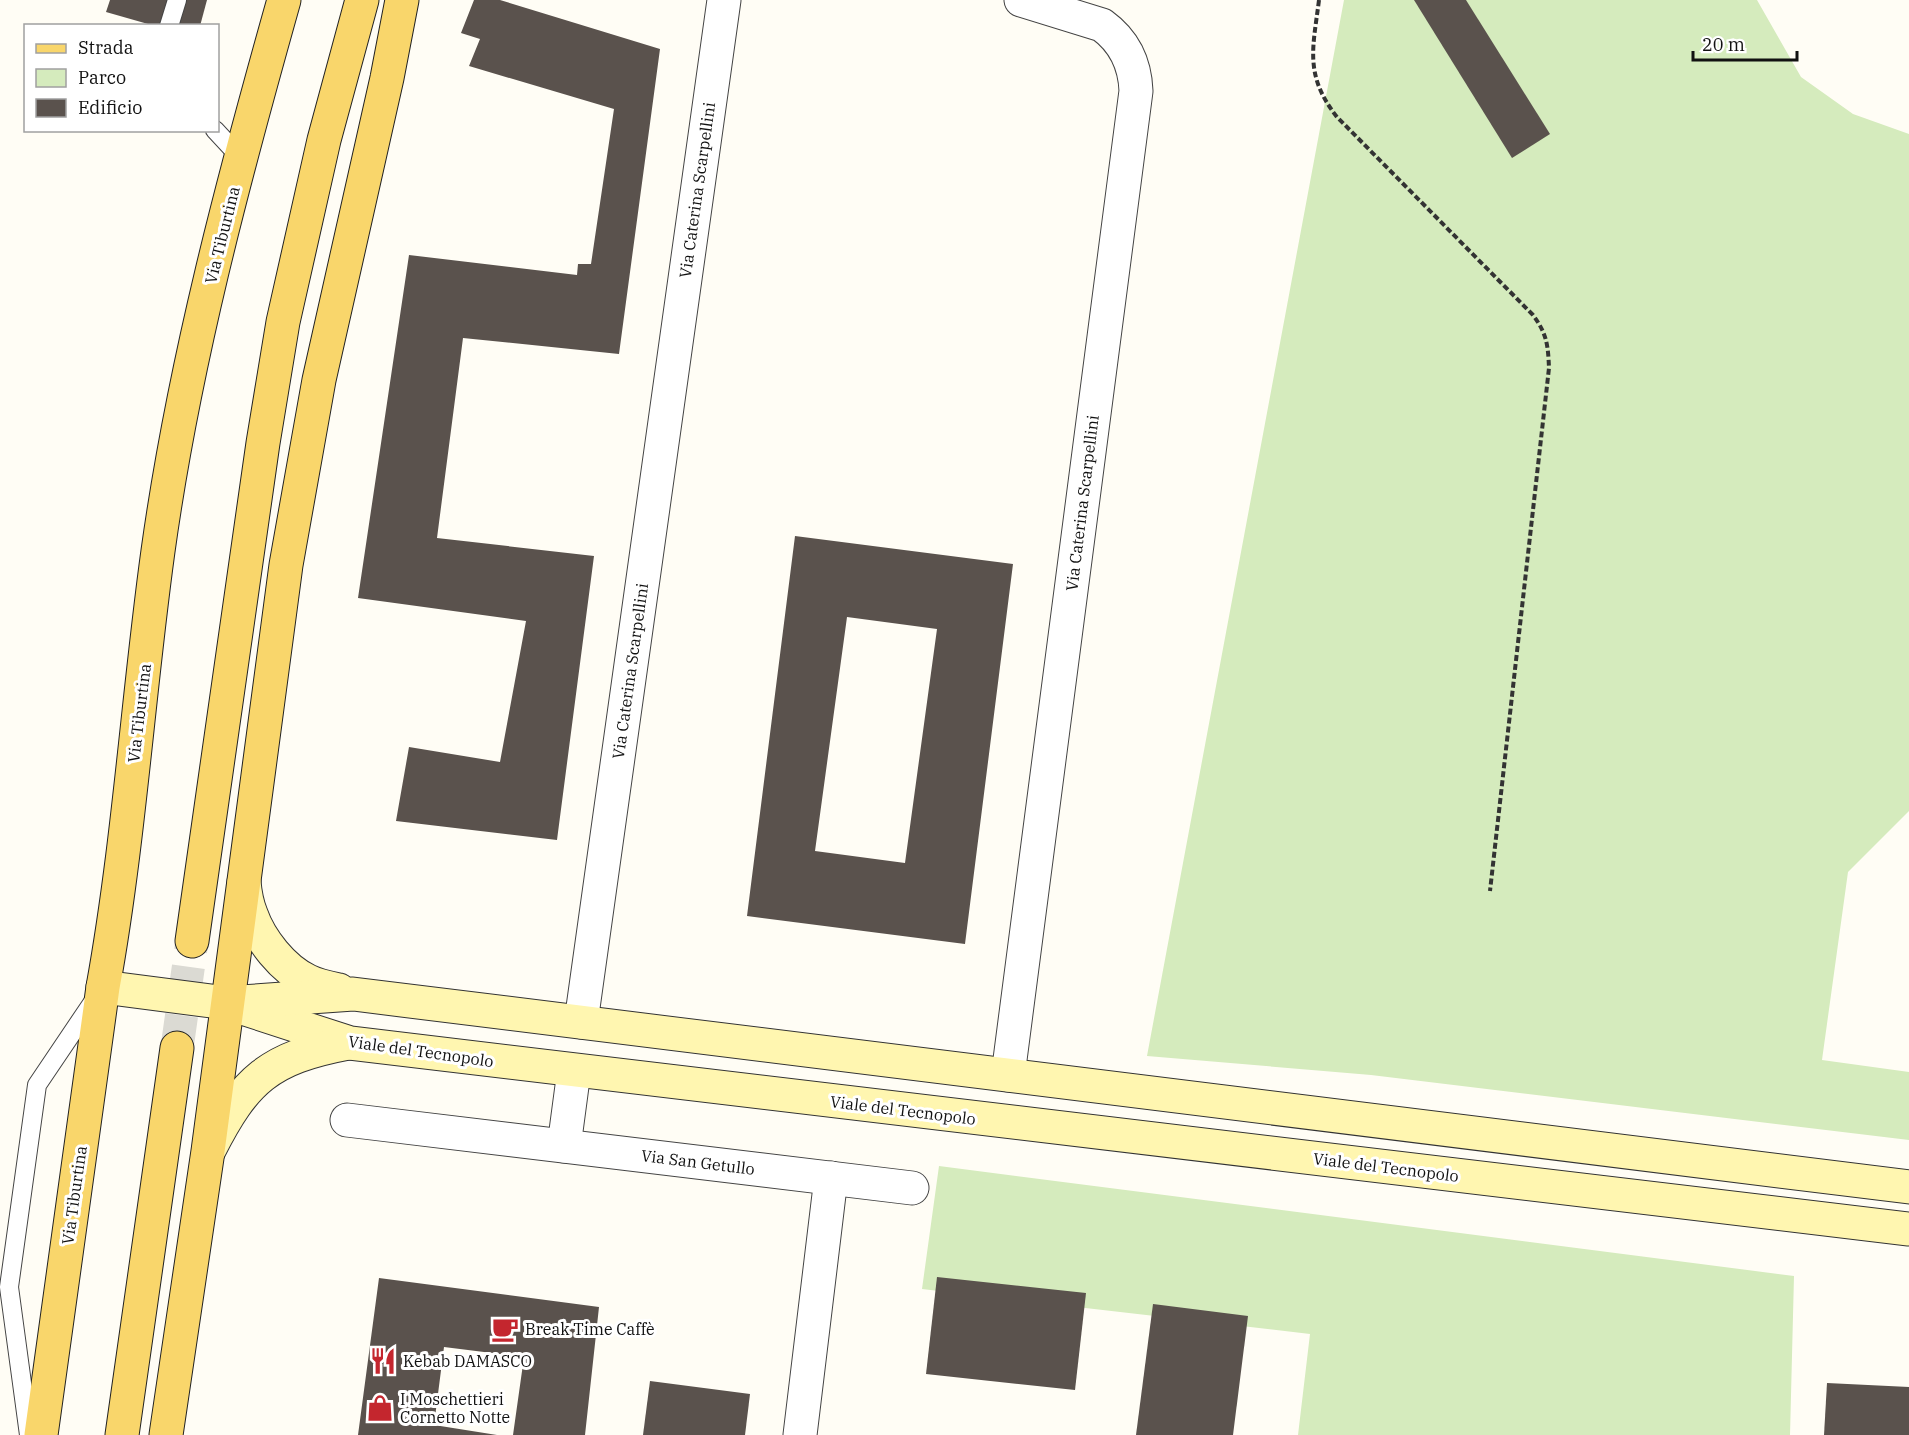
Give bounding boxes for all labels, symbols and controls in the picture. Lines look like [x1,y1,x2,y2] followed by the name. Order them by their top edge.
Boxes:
[24,24,219,132] legend
[1693,24,1796,62] scale bar
[1702,33,1745,56] text: 20 m
[78,36,134,59] text: Strada
[78,66,126,89] text: Parco
[78,96,142,119] text: Edificio
[675,101,719,279] street label: Via Caterina Scarpellini
[200,184,244,286] street label: Via Tiburtina
[1061,414,1103,592] street label: Via Caterina Scarpellini
[608,582,652,760] street label: Via Caterina Scarpellini
[123,662,155,764] street label: Via Tiburtina
[347,1031,495,1071] street label: Viale del Tecnopolo
[829,1091,977,1129] street label: Viale del Tecnopolo
[57,1144,91,1246] street label: Via Tiburtina
[640,1145,756,1179] street label: Via San Getullo
[1312,1148,1460,1186] street label: Viale del Tecnopolo
[490,1314,520,1344] cafe icon: Break Time Caffè
[525,1319,655,1339] place label: Break Time Caffè
[368,1346,398,1376] restaurant icon: Kebab DAMASCO
[403,1351,532,1371] place label: Kebab DAMASCO
[400,1389,510,1427] place label: I Moschettieri Cornetto Notte
[365,1393,395,1423] shop icon: I Moschettieri Cornetto Notte

